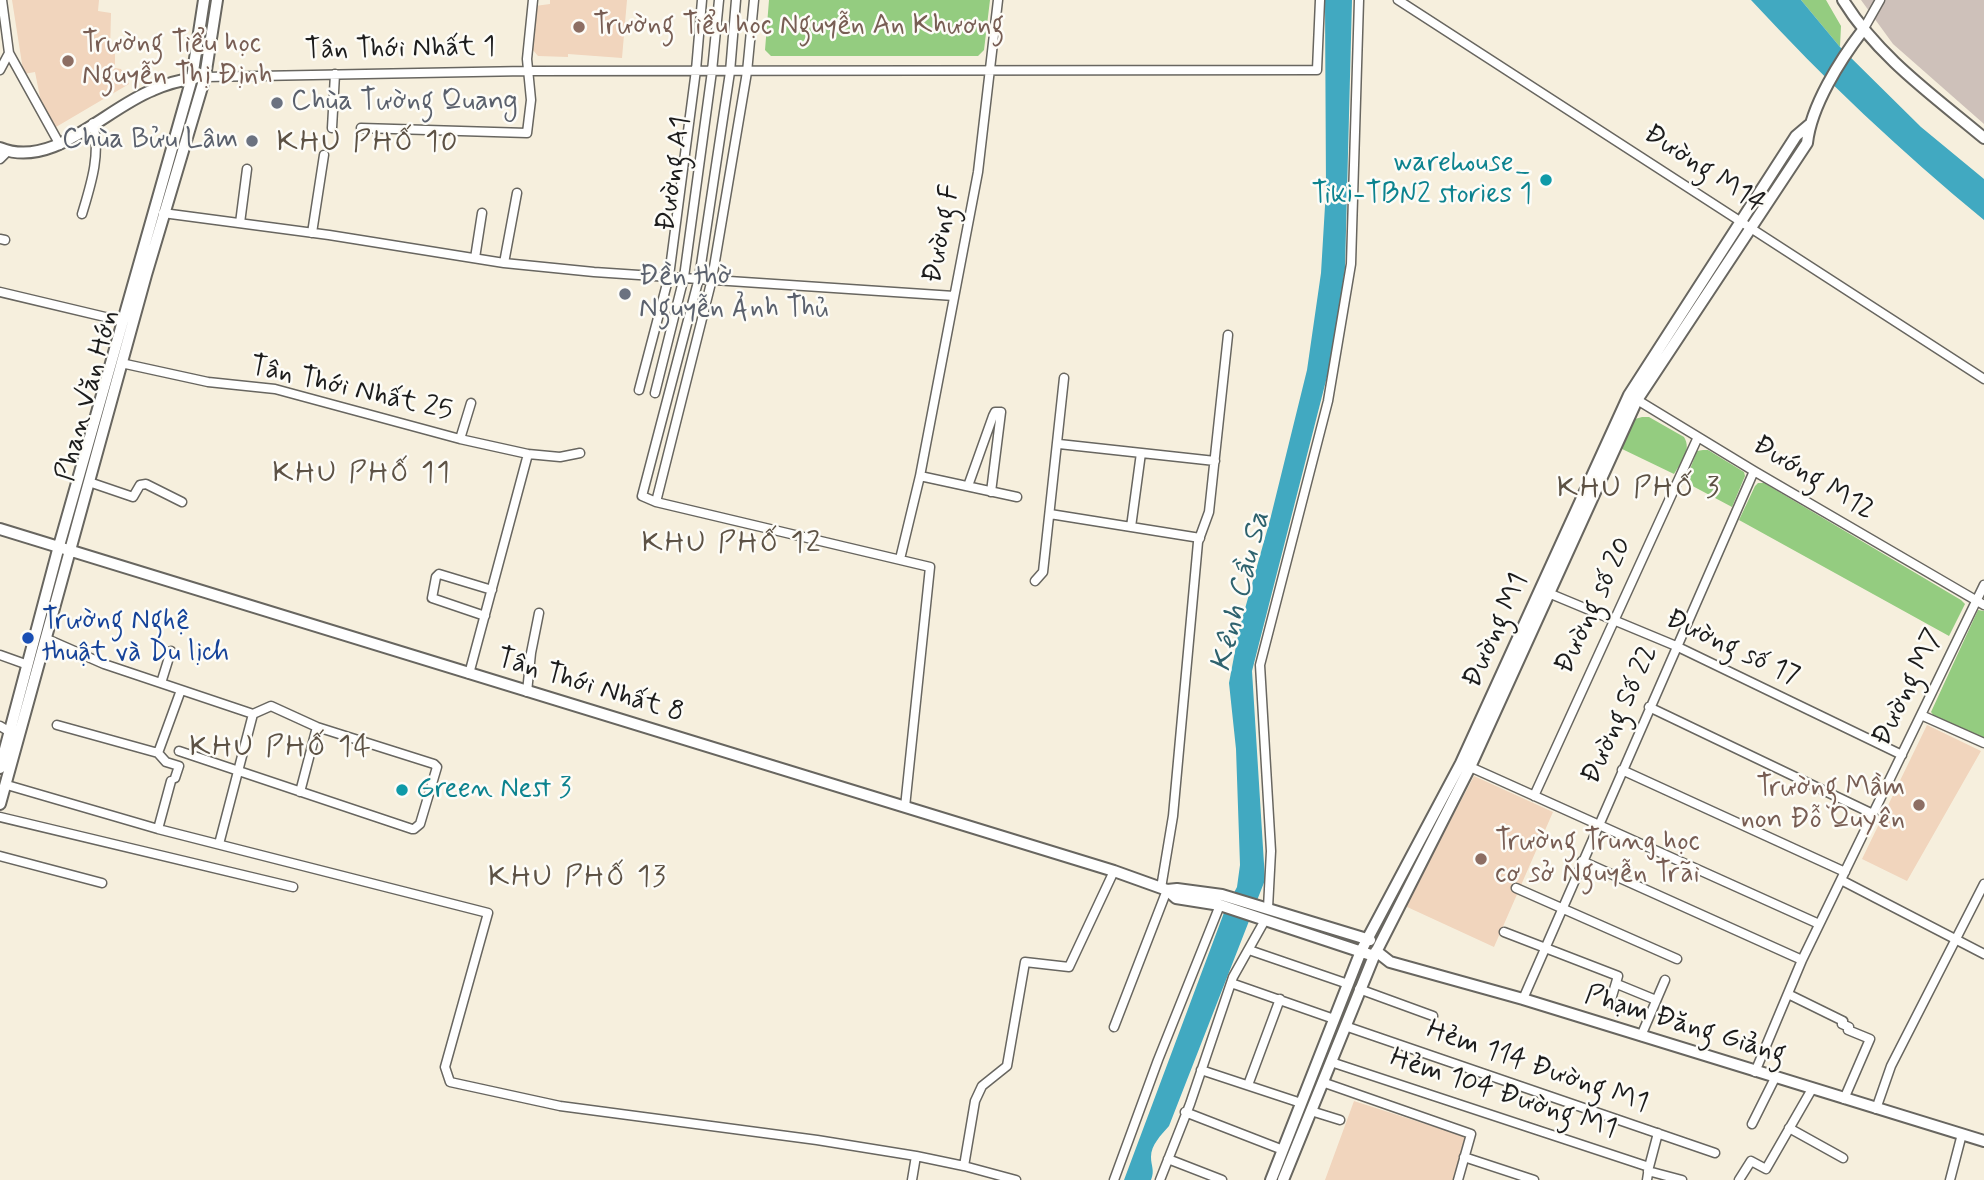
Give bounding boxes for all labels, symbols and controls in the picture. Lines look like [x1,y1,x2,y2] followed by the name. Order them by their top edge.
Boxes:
[593,10,1004,44] place label: Trường Tiểu học Nguyễn An Khương
[571,19,587,35] marker: Trường Tiểu học Nguyễn An Khương
[82,28,273,94] place label: Trường Tiểu học Nguyễn Thị Định
[304,32,496,68] street label: Tân Thới Nhất 1
[60,53,76,69] marker: Trường Tiểu học Nguyễn Thị Định
[291,86,518,120] place label: Chùa Tường Quang
[269,95,285,111] marker: Chùa Tường Quang
[650,114,700,234] street label: Đường A1
[1637,118,1771,222] street label: Đường M14
[62,124,238,158] place label: Chùa Bửu Lâm
[281,126,455,162] district label: KHU PHỐ 10
[244,133,260,149] marker: Chùa Bửu Lâm
[1311,147,1532,213] place label: warehouse_ Tiki-TBN2 stories 1
[1538,172,1554,188] marker: warehouse_ Tiki-TBN2 stories 1
[917,182,969,286] street label: Đường F
[639,261,829,327] place label: Đền thờ Nguyễn Ảnh Thủ
[617,286,633,302] marker: Đền thờ Nguyễn Ảnh Thủ
[50,307,128,485] street label: Phan Văn Hớn
[246,350,456,430] street label: Tân Thới Nhất 25
[1746,429,1880,529] street label: Đướng M12
[277,457,447,493] district label: KHU PHỐ 11
[1561,472,1717,508] district label: KHU PHỐ 3
[1205,508,1279,676] water label: Kênh Cầu Sa
[645,527,819,563] district label: KHU PHỐ 12
[1549,532,1641,680] street label: Đường số 20
[1457,569,1537,693] street label: Đường M1
[1660,603,1804,695] street label: Đường số 17
[42,605,229,671] place label: Trường Nghệ thuật và Du lịch
[1866,624,1952,752] street label: Đường M7
[20,630,36,646] marker: Trường Nghệ thuật và Du lịch
[1575,640,1667,790] street label: Đường Số 22
[492,643,688,731] street label: Tân Thới Nhất 8
[193,731,369,767] district label: KHU PHỐ 14
[1741,772,1905,838] place label: Trường Mầm non Đỗ Quyên
[416,773,571,807] place label: Green Nest 3
[394,782,410,798] marker: Green Nest 3
[1911,797,1927,813] marker: Trường Mầm non Đỗ Quyên
[1495,826,1700,892] place label: Trường Trung học cơ sở Nguyễn Trãi
[1473,851,1489,867] marker: Trường Trung học cơ sở Nguyễn Trãi
[493,861,663,897] district label: KHU PHỐ 13
[1580,979,1790,1073] street label: Phạm Đăng Giảng
[1422,1014,1652,1122] street label: Hẻm 114 Đường M1
[1385,1043,1621,1147] street label: Hẻm 104 Đường M1

